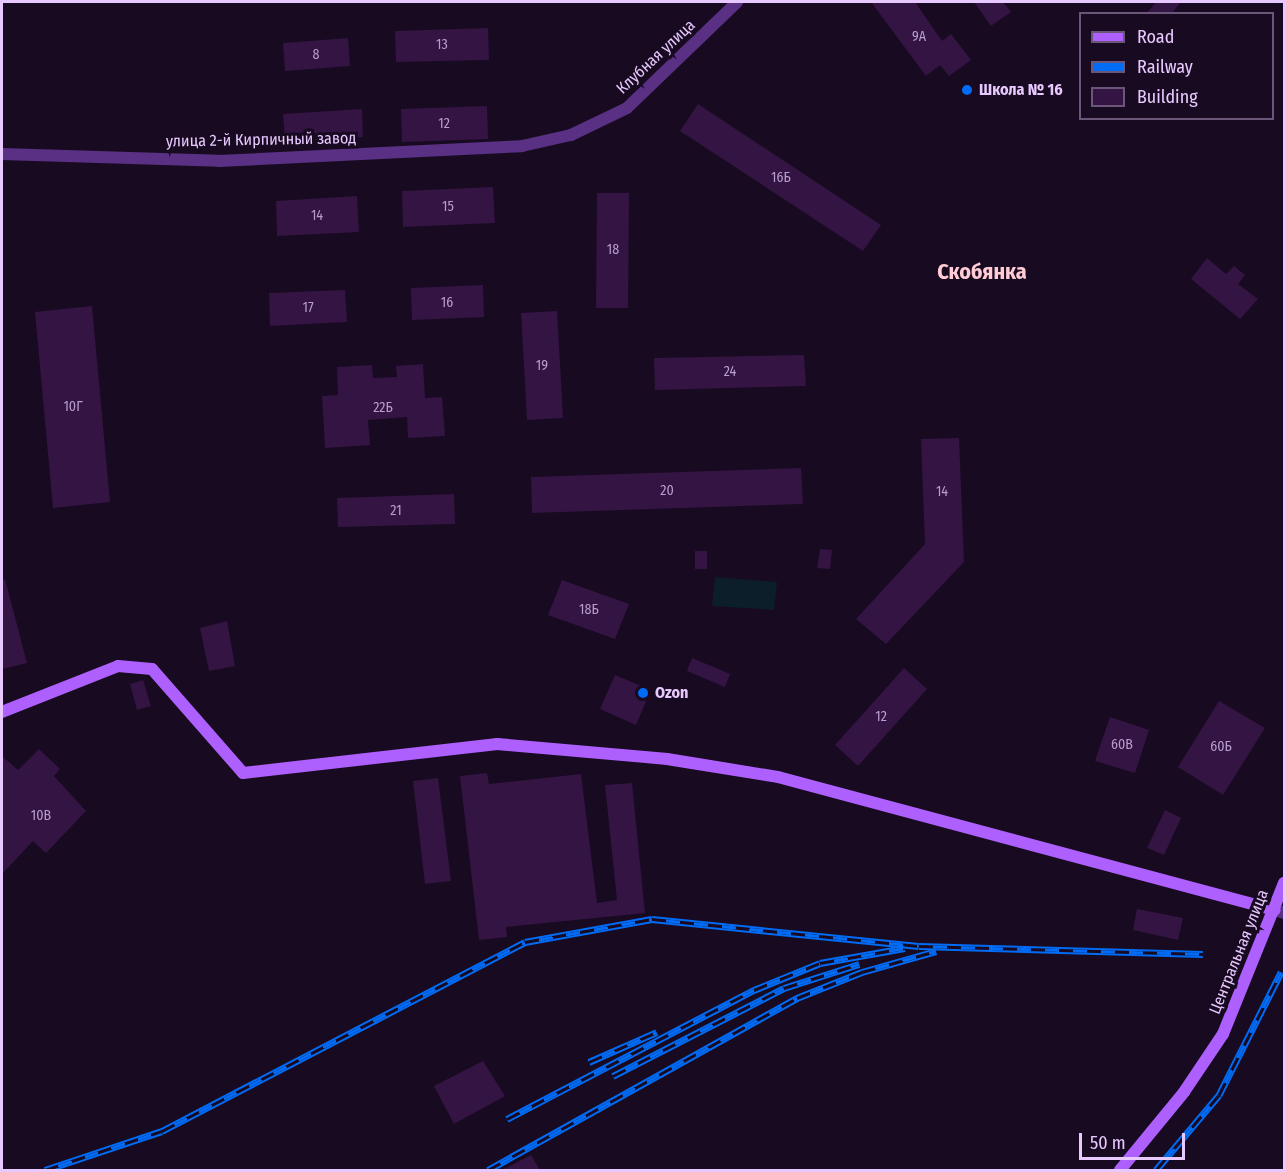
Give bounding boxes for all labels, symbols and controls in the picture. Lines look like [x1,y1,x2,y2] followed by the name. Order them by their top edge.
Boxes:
[1079,12,1274,120] legend
[613,16,699,98] street label: Клубная улица
[1137,26,1174,48] text: Road
[912,29,926,45] house number: 9А
[436,37,448,53] house number: 13
[313,47,319,63] house number: 8
[1137,56,1193,78] text: Railway
[979,80,1063,100] place label: Школа № 16
[960,83,974,97] marker: Школа № 16
[1137,86,1198,108] text: Building
[438,116,450,132] house number: 12
[166,129,356,151] street label: улица 2-й Кирпичный завод
[771,170,791,186] house number: 16Б
[442,199,454,215] house number: 15
[311,208,323,224] house number: 14
[607,242,619,258] house number: 18
[937,259,1027,285] district label: Скобянка
[441,295,453,311] house number: 16
[302,300,314,316] house number: 17
[536,358,548,374] house number: 19
[724,364,736,380] house number: 24
[63,399,83,415] house number: 10Г
[373,400,393,416] house number: 22Б
[660,483,674,499] house number: 20
[936,484,948,500] house number: 14
[390,503,402,519] house number: 21
[579,602,599,618] house number: 18Б
[655,683,688,703] place label: Ozon
[636,686,650,700] marker: Ozon
[875,709,887,725] house number: 12
[1111,737,1133,753] house number: 60В
[1210,739,1232,755] house number: 60Б
[31,808,51,824] house number: 10В
[1205,887,1273,1017] street label: Центральная улица
[1082,1121,1188,1159] scale bar
[1090,1132,1126,1154] text: 50 m

